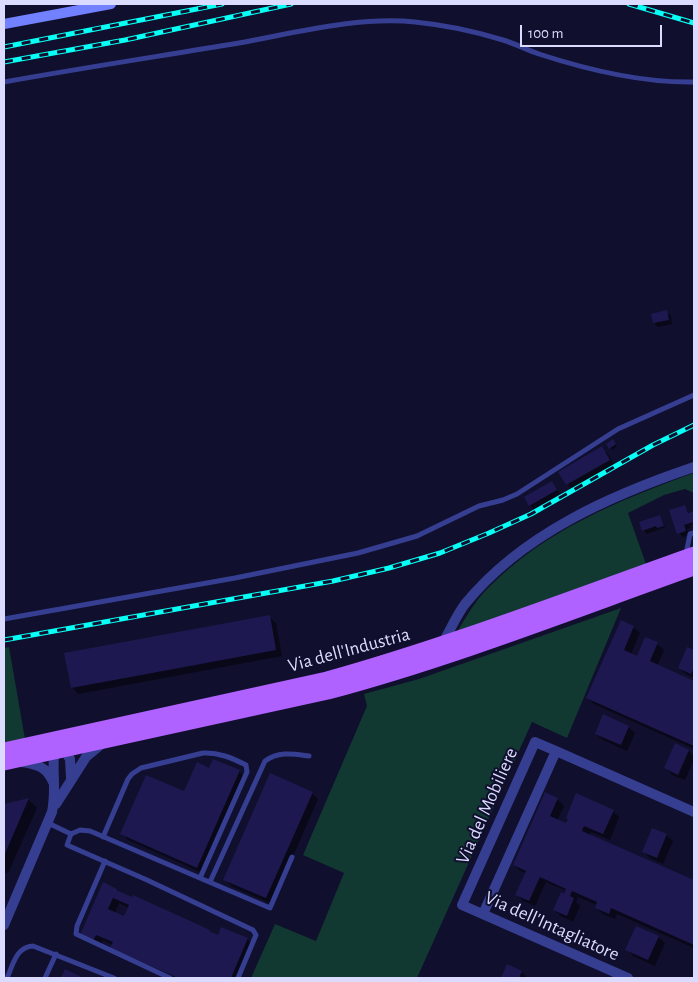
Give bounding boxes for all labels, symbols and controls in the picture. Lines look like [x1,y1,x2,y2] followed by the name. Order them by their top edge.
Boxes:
[523,15,666,47] scale bar
[528,26,563,41] text: 100 m
[286,623,412,677] street label: Via dell'Industria
[451,744,523,868] street label: Via del Mobiliere
[481,886,623,966] street label: Via dell'Intagliatore

